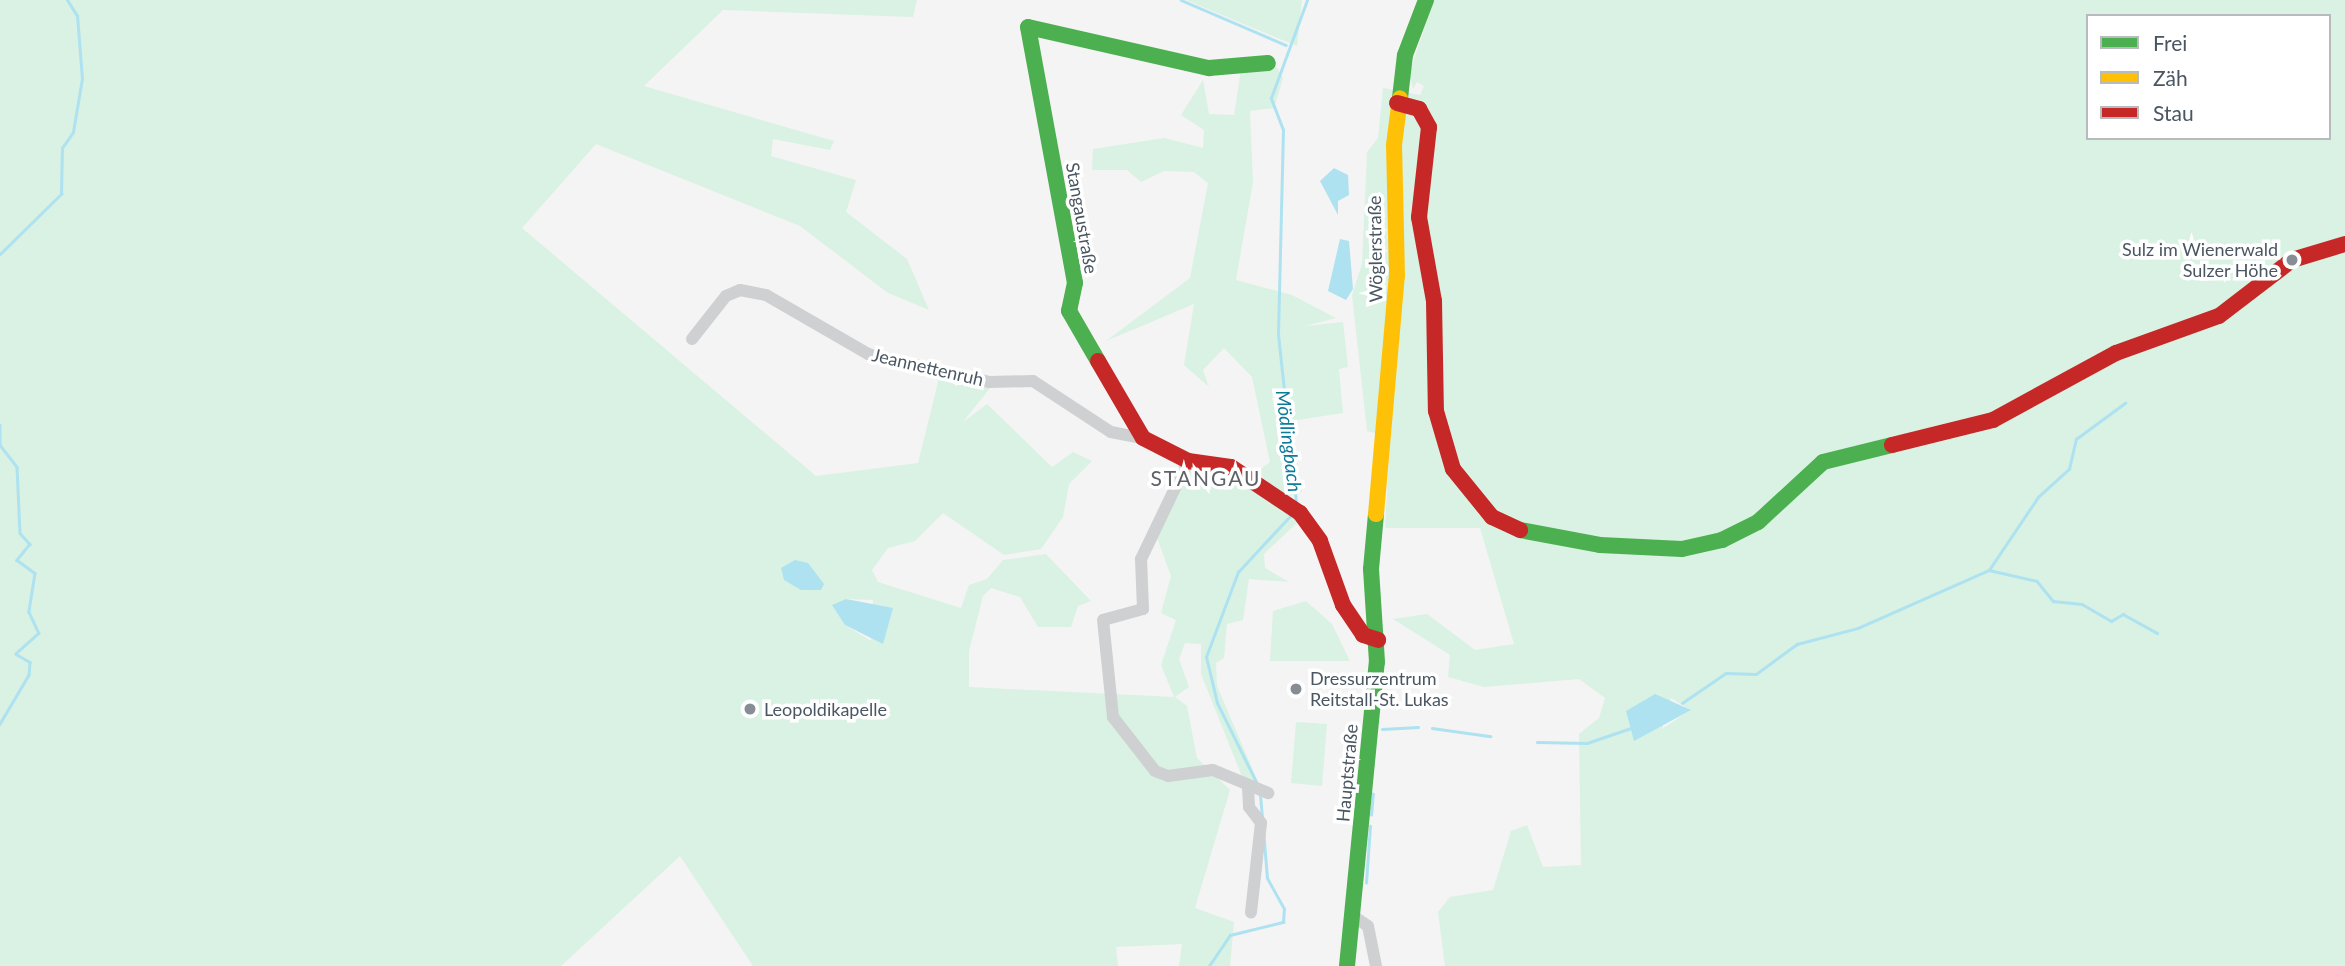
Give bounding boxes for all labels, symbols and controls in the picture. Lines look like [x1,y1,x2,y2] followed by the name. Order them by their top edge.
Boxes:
[2086,14,2331,140] legend
[2153,30,2187,55] text: Frei
[2153,65,2188,90] text: Zäh
[2153,100,2194,125] text: Stau
[1062,161,1102,275] street label: Stangaustraße
[1363,195,1387,303] street label: Wöglerstraße
[2122,239,2278,282] place label: Sulz im Wienerwald Sulzer Höhe
[2284,252,2300,268] marker: Sulz im Wienerwald Sulzer Höhe
[870,344,986,390] street label: Jeannettenruh
[1271,389,1307,493] water label: Mödlingbach
[1151,465,1261,491] district label: STANGAU
[1310,668,1449,710] place label: Dressurzentrum Reitstall-St. Lukas
[1288,681,1304,697] marker: Dressurzentrum Reitstall-St. Lukas
[764,698,887,720] place label: Leopoldikapelle
[742,701,758,717] marker: Leopoldikapelle
[1332,723,1362,823] street label: Hauptstraße

